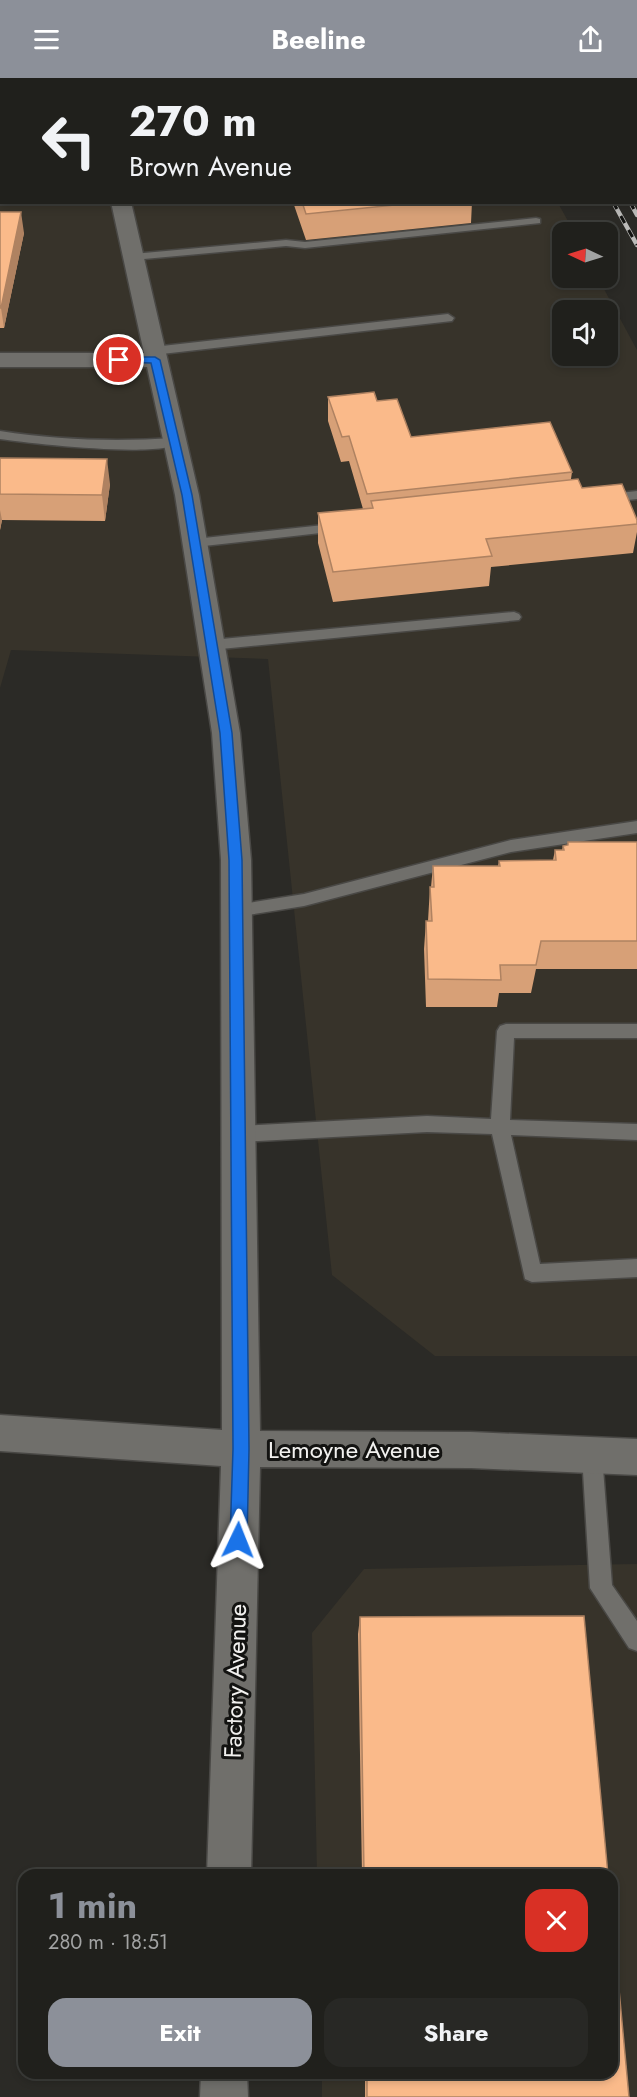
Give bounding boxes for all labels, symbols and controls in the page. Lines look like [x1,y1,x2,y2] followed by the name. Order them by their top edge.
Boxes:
[271,20,366,59] text: Beeline
[30,23,63,56] icon: menu
[574,23,607,56] icon: share
[129,91,257,152] text: 270 m
[30,102,108,180] icon: left
[129,147,292,186] text: Brown Avenue
[552,222,618,288] north arrow
[552,222,618,366] map controls
[552,300,618,366] button: sound
[93,334,144,385] pin
[102,343,135,376] icon: arrive
[268,1432,440,1467] street label: Lemoyne Avenue
[206,1508,270,1572] position arrow
[215,1603,255,1759] street label: Factory Avenue
[48,1879,137,1931] text: 1 min
[525,1889,588,1952] button: close
[48,1928,168,1957] text: 280 m · 18:51
[48,1998,312,2067] button: Exit
[324,1998,588,2067] button: Share

